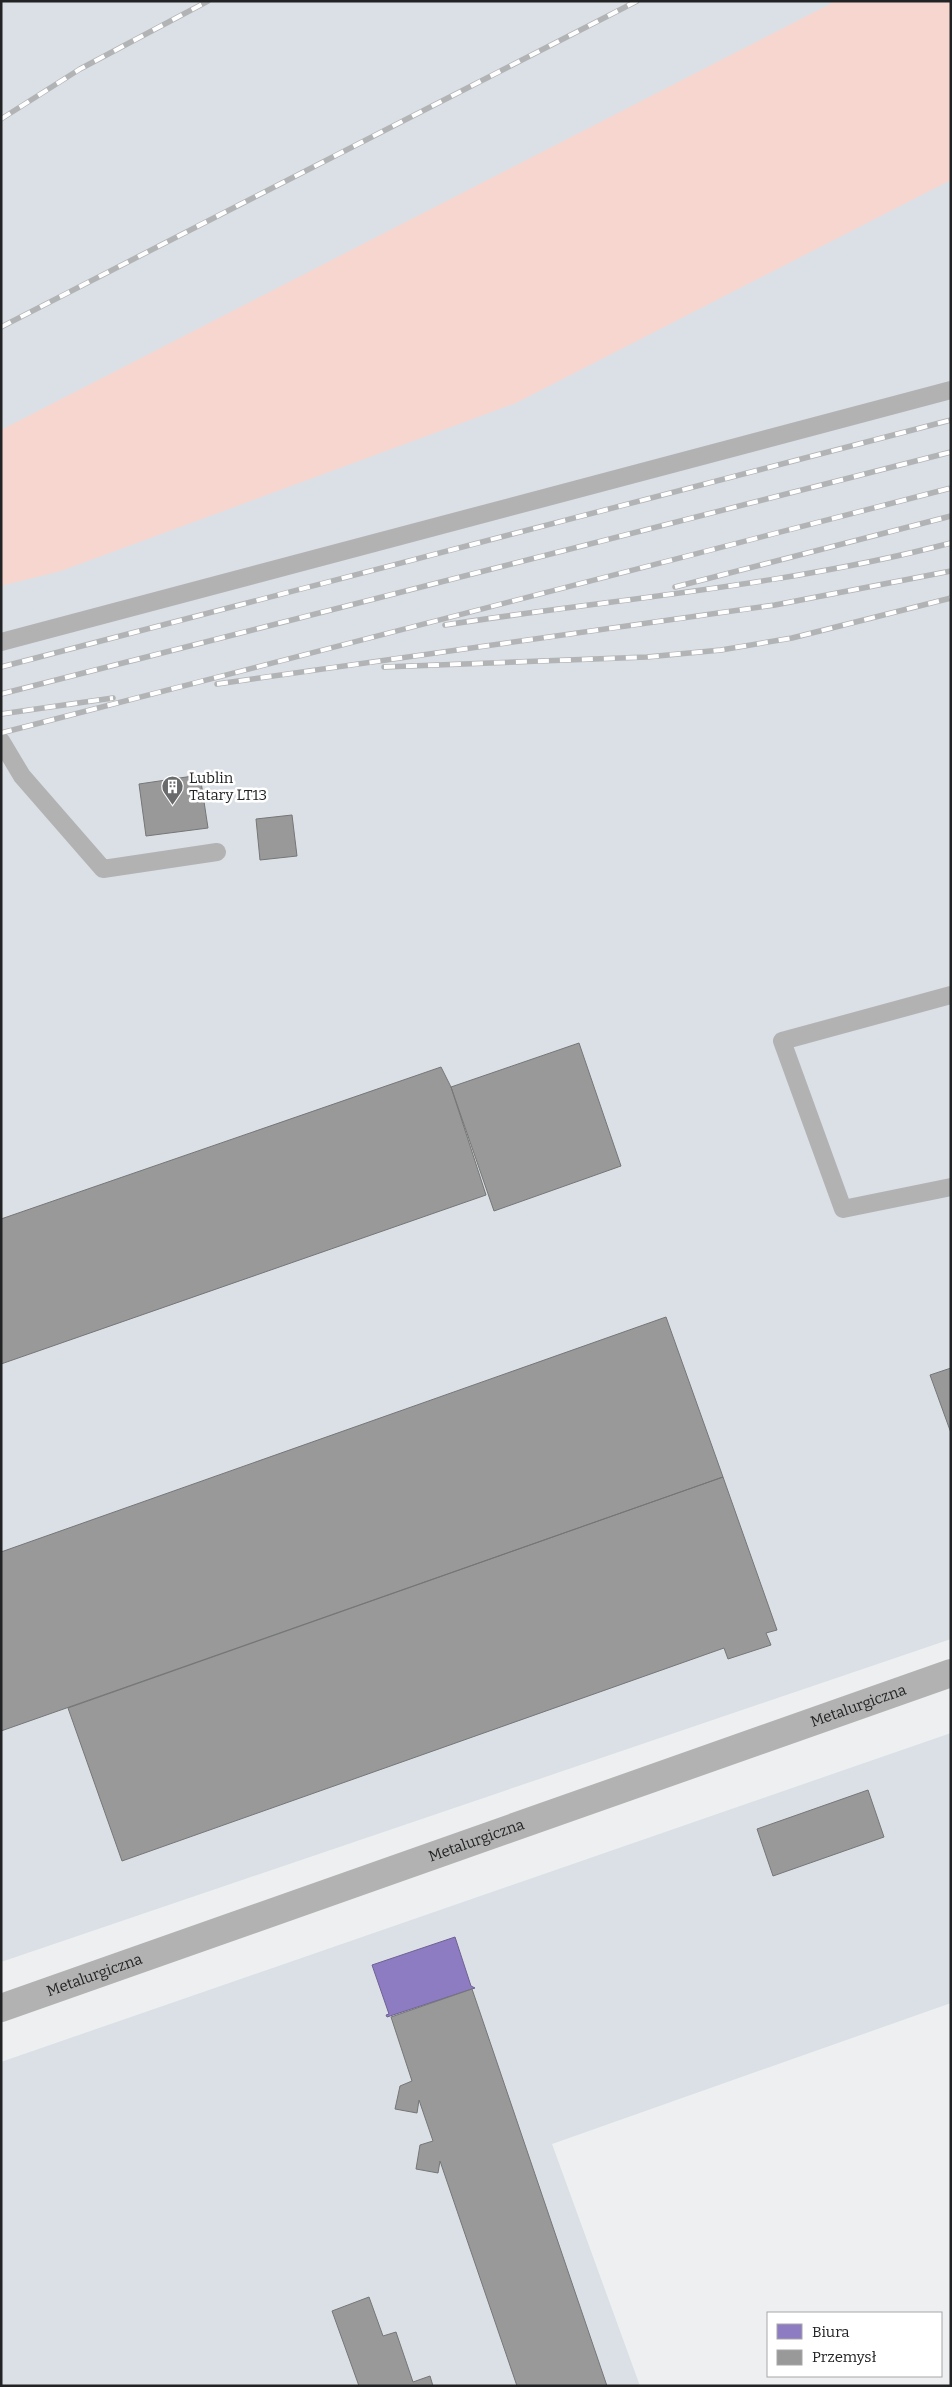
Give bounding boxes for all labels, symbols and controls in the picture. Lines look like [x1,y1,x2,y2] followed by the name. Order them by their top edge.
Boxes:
[189,769,267,804] place label: Lublin Tatary LT13
[161,775,185,806] building icon: Lublin Tatary LT13
[808,1681,908,1731] street label: Metalurgiczna
[426,1815,527,1866] street label: Metalurgiczna
[44,1950,145,2000] street label: Metalurgiczna
[767,2312,942,2377] legend
[812,2323,850,2341] text: Biura
[812,2348,876,2366] text: Przemysł

